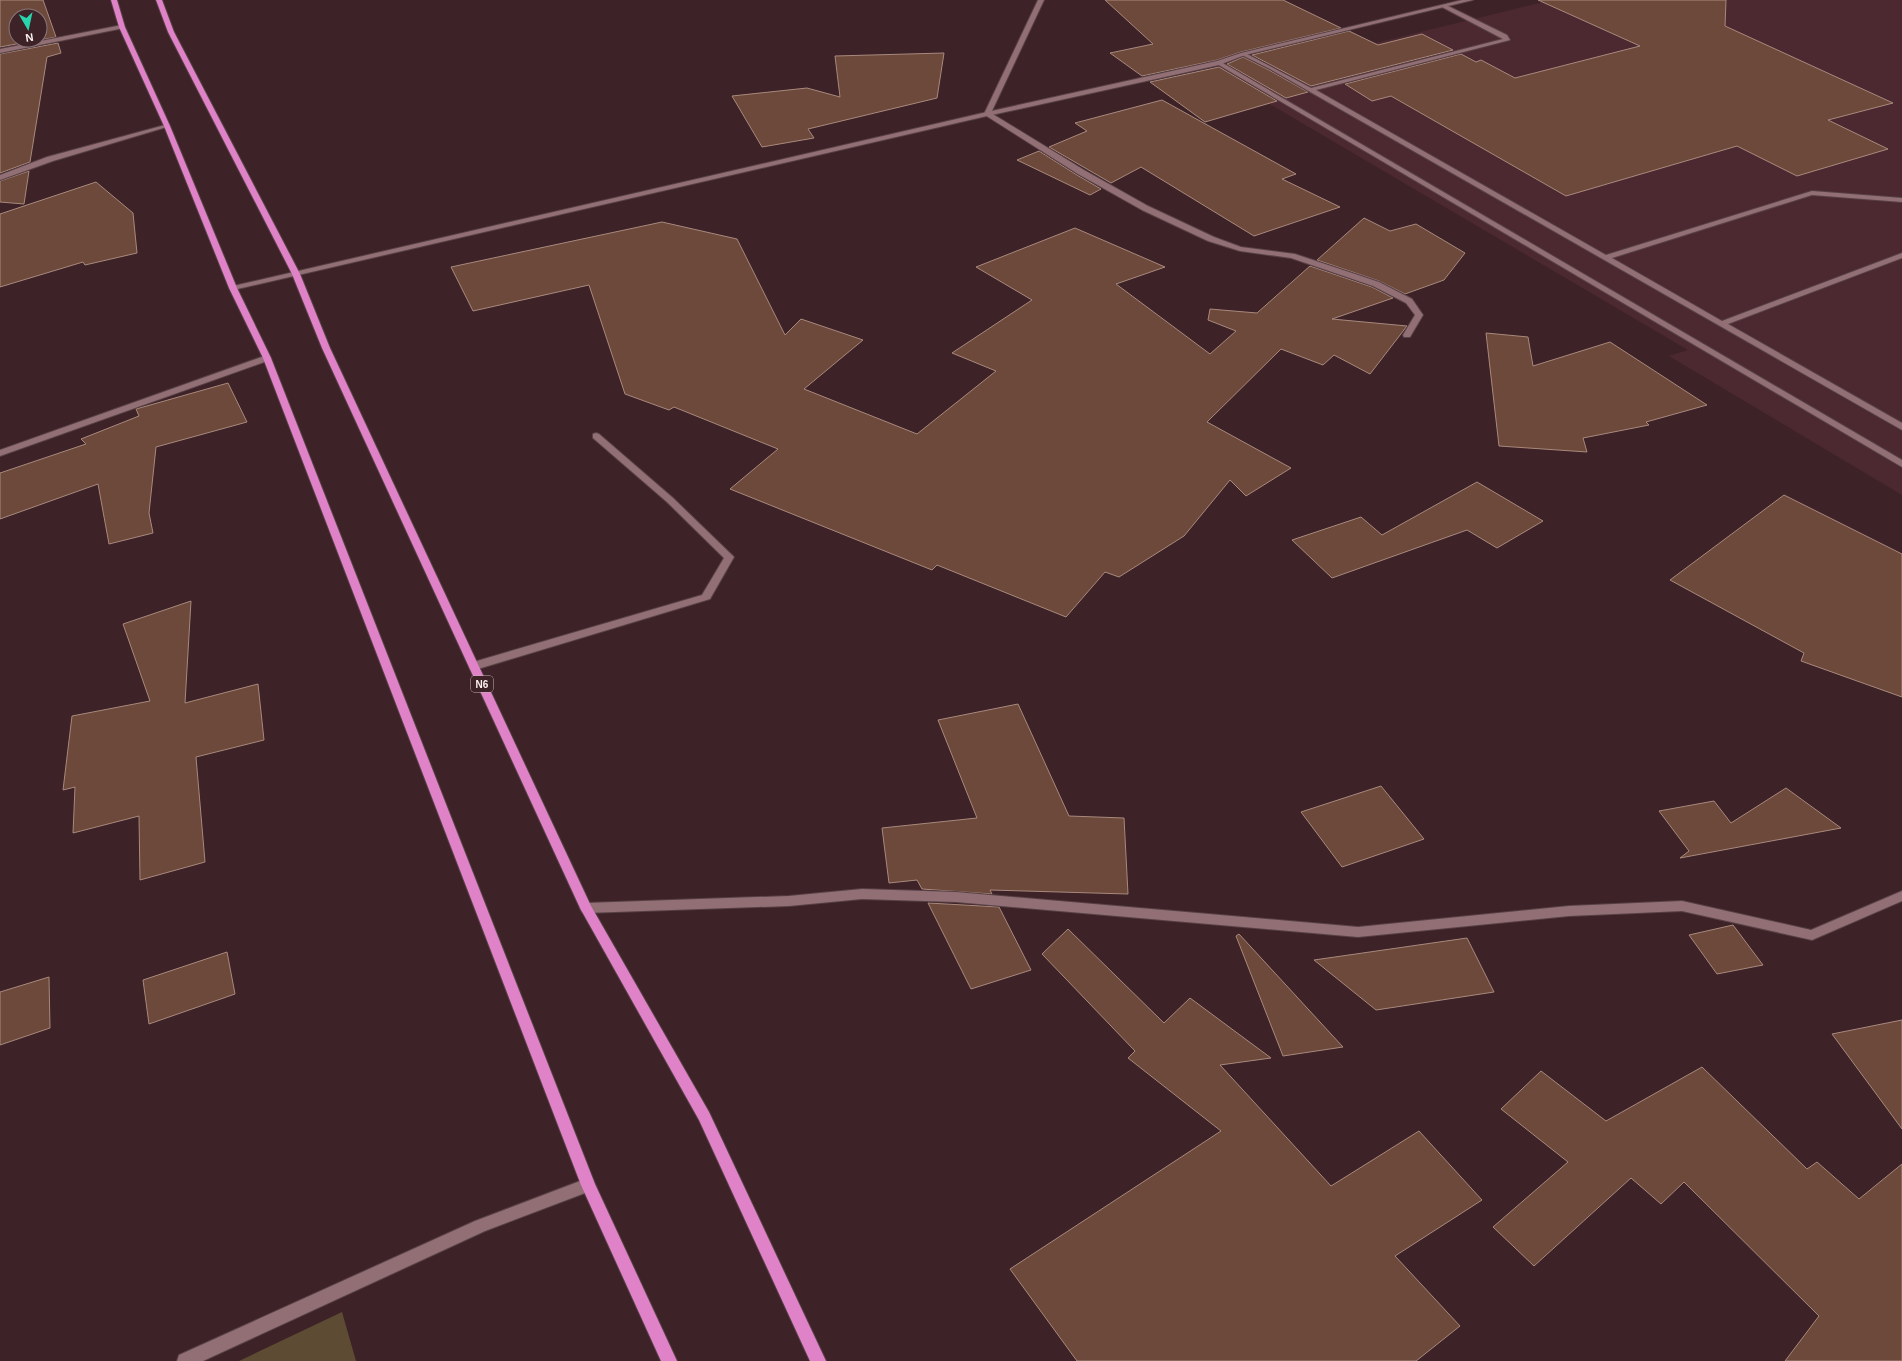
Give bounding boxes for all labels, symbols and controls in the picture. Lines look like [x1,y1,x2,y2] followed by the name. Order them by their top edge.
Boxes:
[8,8,48,48] north arrow
[25,31,34,44] text: N
[471,676,493,692] road number: N6

